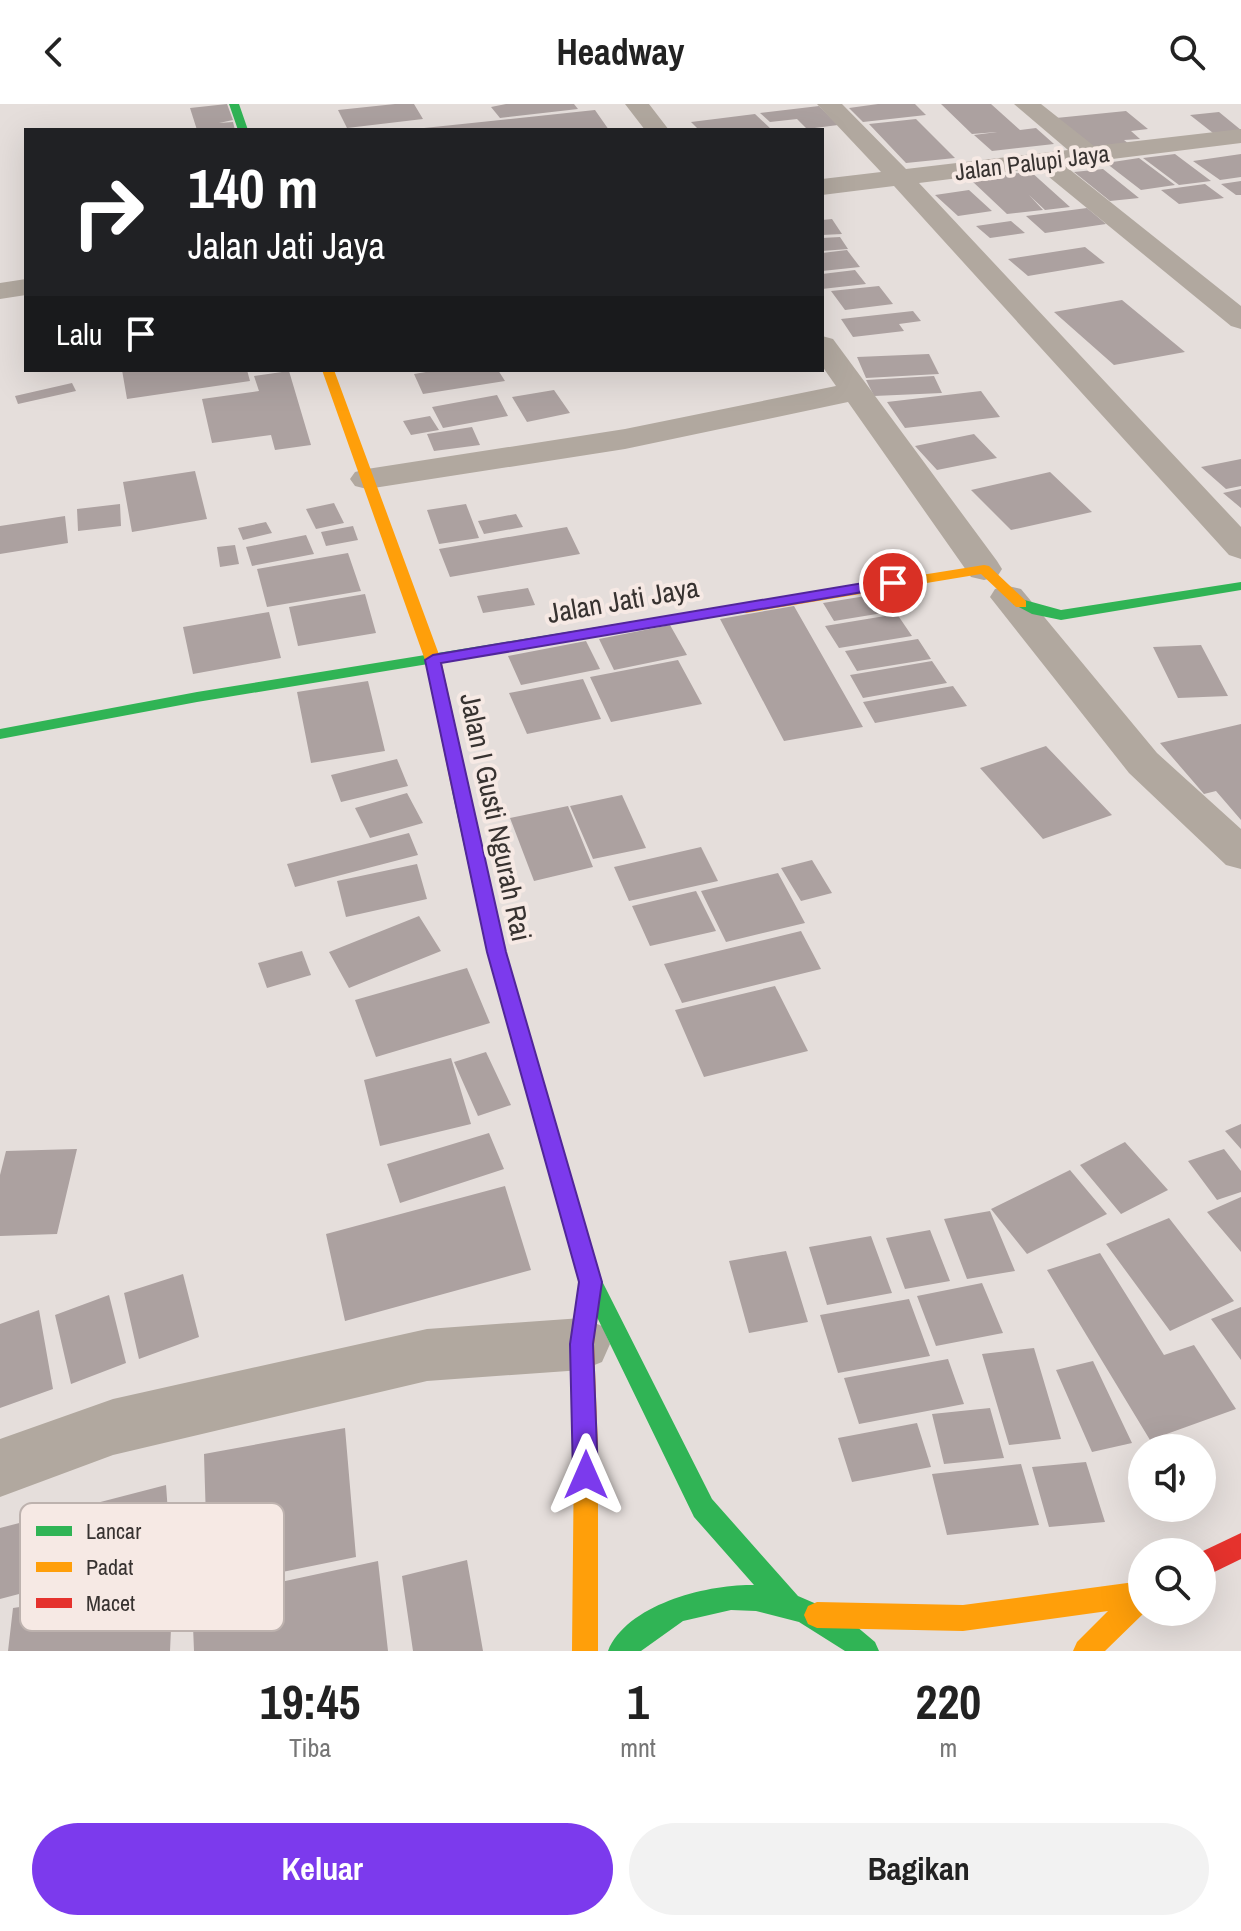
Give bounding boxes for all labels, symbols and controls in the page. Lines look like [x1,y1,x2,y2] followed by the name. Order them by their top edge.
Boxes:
[557,28,684,76] text: Headway
[32,30,76,74] icon: back
[1165,30,1209,74] icon: search
[953,137,1111,187] street label: Jalan Palupi Jaya
[188,150,318,225] text: 140 m
[56,160,160,264] icon: right
[188,222,385,270] text: Jalan Jati Jaya
[119,312,163,356] icon: arrive
[56,314,103,354] text: Lalu
[859,549,927,617] pin
[871,561,915,605] icon: arrive
[544,568,702,632] street label: Jalan Jati Jaya
[451,689,541,945] street label: Jalan I Gusti Ngurah Rai
[544,1433,628,1517] position arrow
[1128,1434,1216,1626] map controls
[1128,1434,1216,1522] button: sound
[20,1503,284,1631] legend
[86,1516,141,1546] text: Lancar
[1128,1538,1216,1626] button: search
[86,1552,133,1582] text: Padat
[86,1588,135,1618] text: Macet
[260,1669,360,1734] text: 19:45
[627,1669,649,1734] text: 1
[916,1669,981,1734] text: 220
[289,1730,331,1765] text: Tiba
[620,1730,656,1765] text: mnt
[940,1730,957,1765] text: m
[32,1823,613,1915] button: Keluar
[629,1823,1209,1915] button: Bagikan

